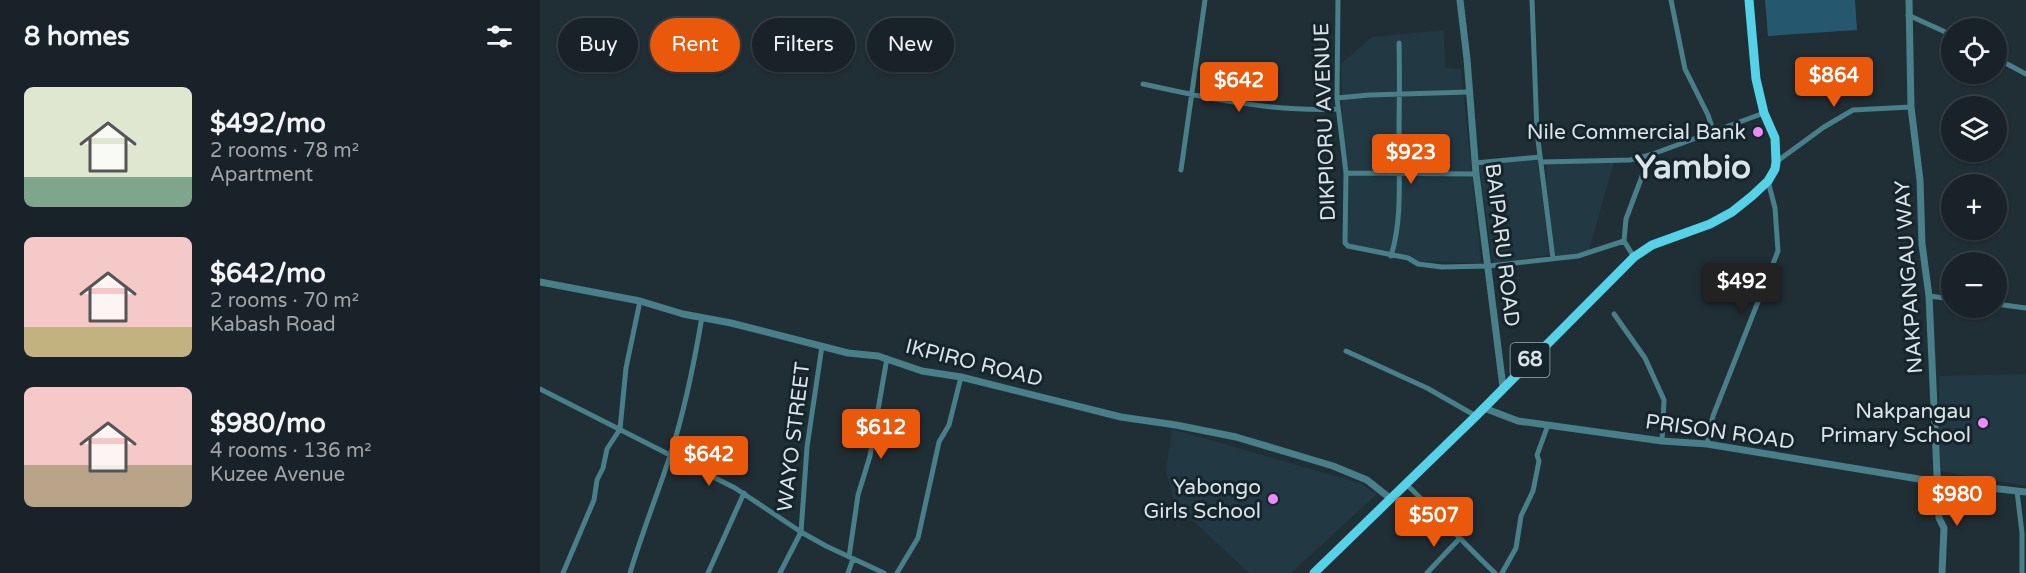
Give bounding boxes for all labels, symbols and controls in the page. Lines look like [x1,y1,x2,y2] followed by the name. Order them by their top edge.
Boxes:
[558,18,638,72] chip: Buy
[650,18,740,72] chip: Rent
[752,18,855,72] chip: Filters
[867,18,954,72] chip: New
[1941,18,2007,318] map controls
[1941,18,2007,84] button: locate
[483,20,516,53] icon: filters
[24,21,130,52] text: 8 homes
[1309,23,1341,221] street label: DIKPIORU AVENUE
[1798,57,1870,108] pin: $864
[1203,62,1275,113] pin: $642
[1809,64,1859,88] text: $864
[1214,69,1264,93] text: $642
[1941,96,2007,162] button: layers
[210,108,326,139] text: $492/mo
[72,111,144,183] icon: home
[1527,120,1746,145] place label: Nile Commercial Bank
[1751,125,1765,139] marker: Nile Commercial Bank
[1375,134,1447,185] pin: $923
[210,139,359,163] text: 2 rooms · 78 m²
[1386,141,1436,165] text: $923
[1635,148,1751,187] district label: Yambio
[1480,162,1524,328] street label: BAIPARU ROAD
[210,163,313,187] text: Apartment
[1941,174,2007,240] button: +
[1890,179,1928,375] street label: NAKPANGAU WAY
[1941,252,2007,318] button: −
[210,258,326,289] text: $642/mo
[72,261,144,333] icon: home
[1706,263,1778,314] pin: $492
[1717,270,1767,294] text: $492
[210,289,359,313] text: 2 rooms · 70 m²
[210,313,336,337] text: Kabash Road
[903,334,1045,392] street label: IKPIRO ROAD
[1510,343,1550,377] road number: 68
[772,361,816,513] street label: WAYO STREET
[1820,399,1971,448] place label: Nakpangau Primary School
[210,408,326,439] text: $980/mo
[845,409,917,460] pin: $612
[1644,409,1796,455] street label: PRISON ROAD
[72,411,144,483] icon: home
[856,416,906,440] text: $612
[1976,416,1990,430] marker: Nakpangau Primary School
[673,436,745,487] pin: $642
[210,439,372,463] text: 4 rooms · 136 m²
[684,443,734,467] text: $642
[210,463,345,487] text: Kuzee Avenue
[1143,475,1261,524] place label: Yabongo Girls School
[1921,476,1993,527] pin: $980
[1932,483,1982,507] text: $980
[1266,492,1280,506] marker: Yabongo Girls School
[1398,497,1470,548] pin: $507
[1409,504,1459,528] text: $507

